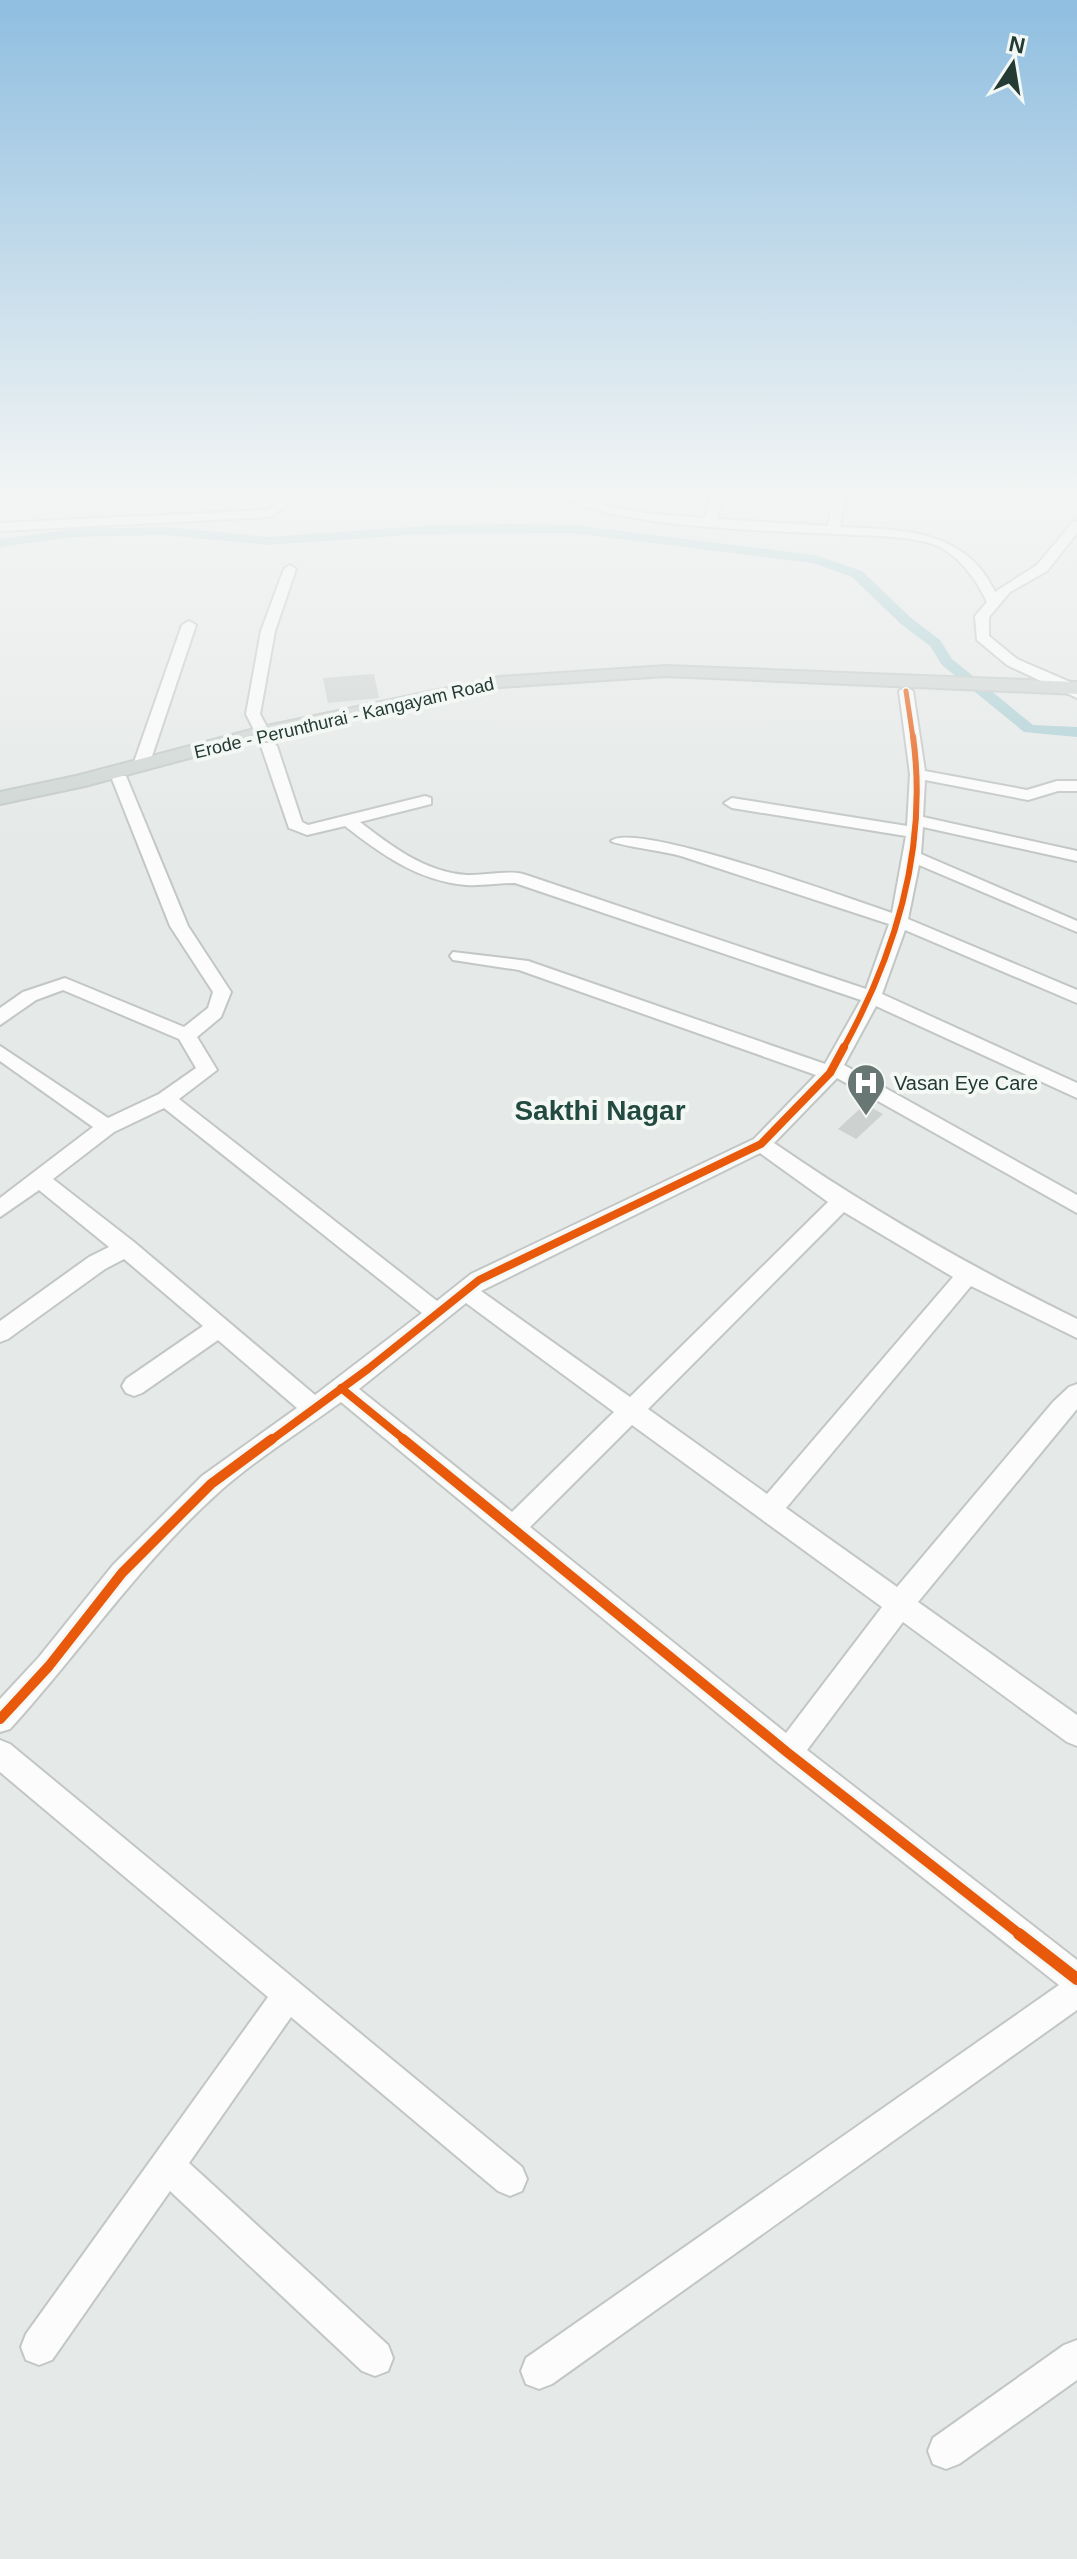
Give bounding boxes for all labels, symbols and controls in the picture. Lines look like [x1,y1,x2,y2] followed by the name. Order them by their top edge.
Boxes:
[973,24,1053,104] north arrow
[1007,31,1027,59] text: N
[192,674,496,762] street label: Erode - Perunthurai - Kangayam Road
[845,1062,887,1117] hospital icon: Vasan Eye Care
[894,1072,1038,1094] place label: Vasan Eye Care
[514,1095,686,1126] district label: Sakthi Nagar

